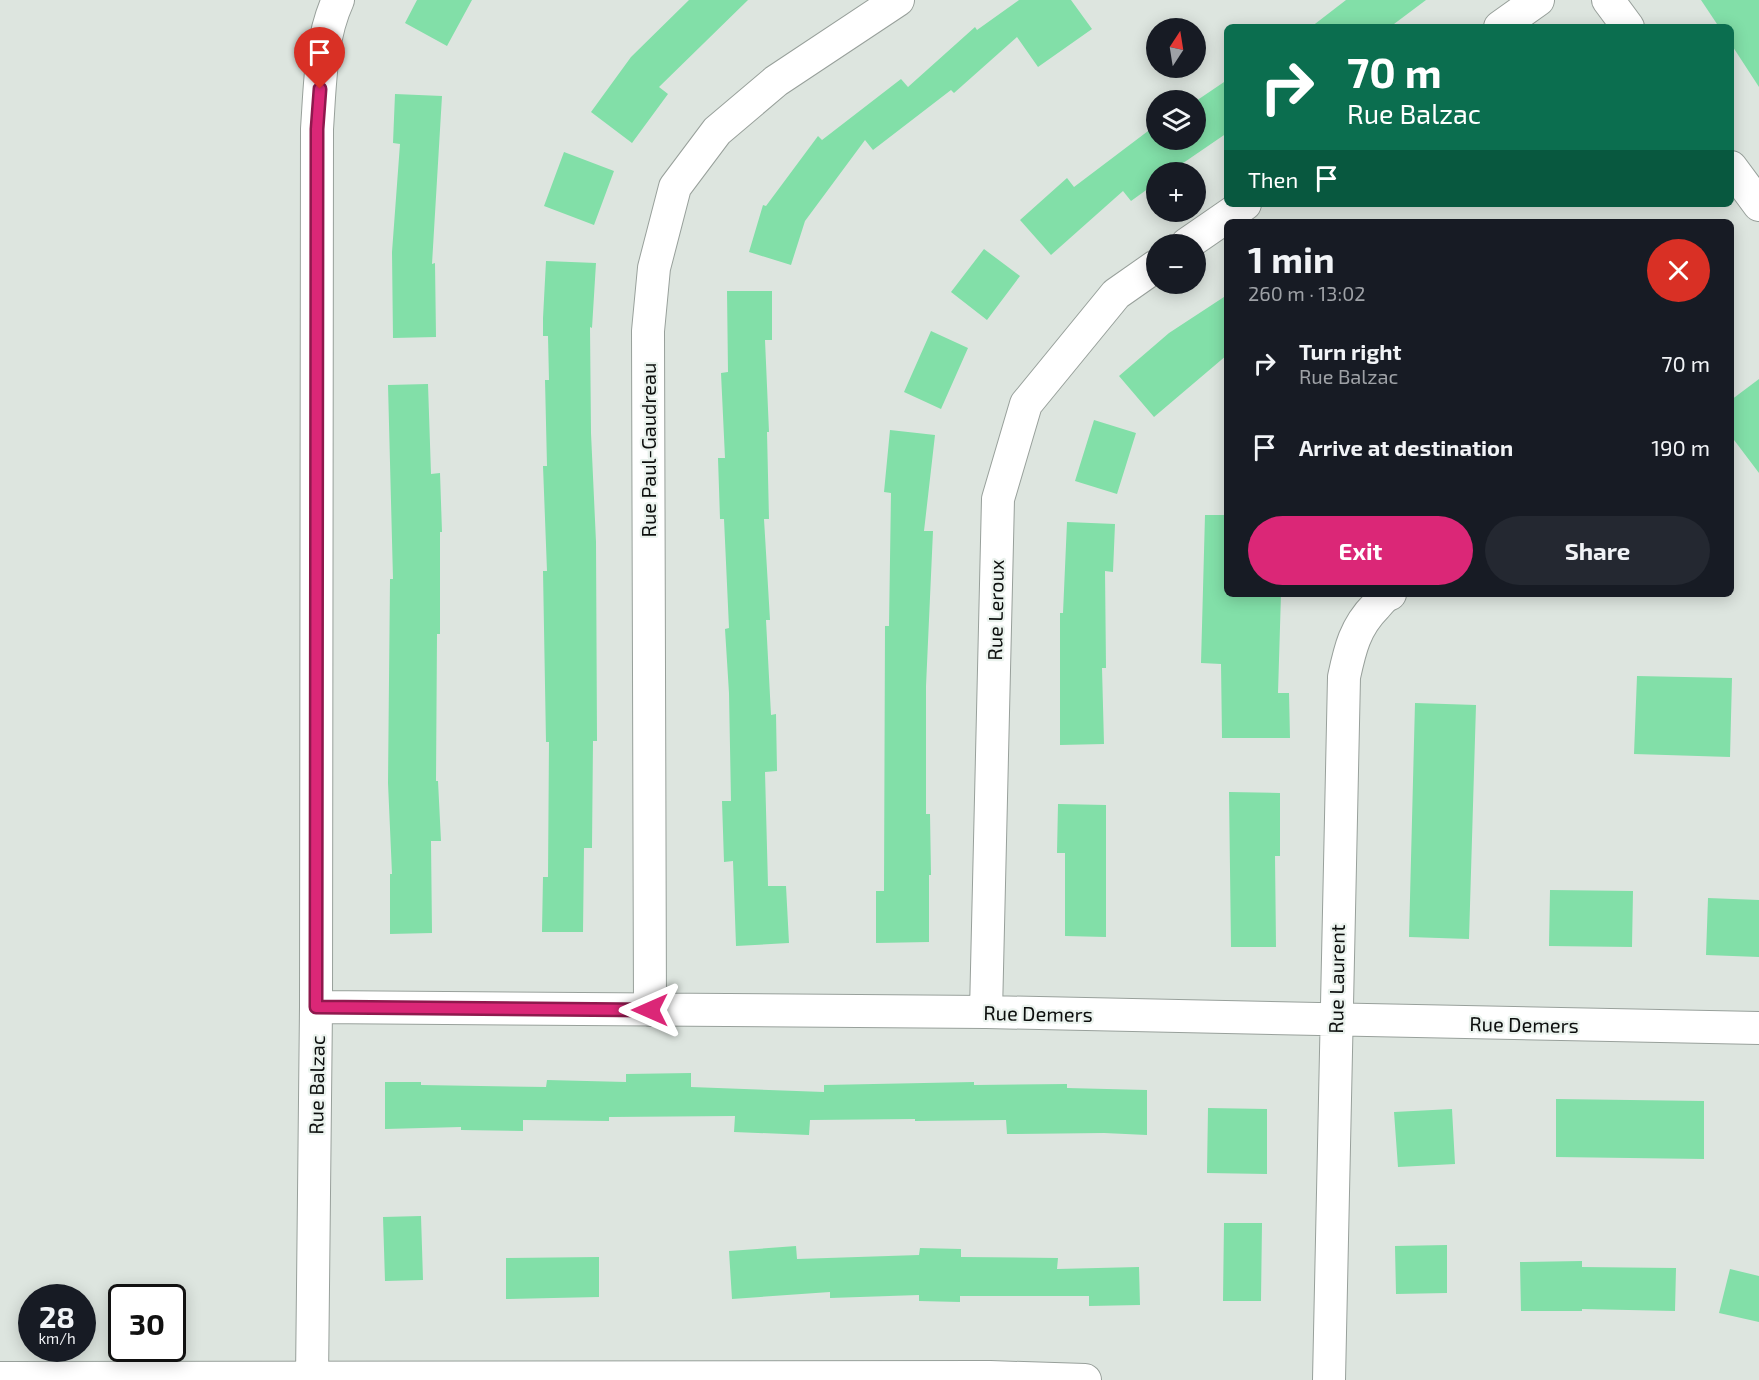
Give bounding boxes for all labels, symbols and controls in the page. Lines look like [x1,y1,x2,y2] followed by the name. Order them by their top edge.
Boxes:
[1146,18,1206,78] north arrow
[1146,18,1206,294] map controls
[294,27,345,89] pin
[303,36,336,69] icon: arrive
[1347,46,1442,96] text: 70 m
[1248,48,1326,126] icon: right
[1146,90,1206,150] button: layers
[1347,97,1481,129] text: Rue Balzac
[1146,162,1206,222] button: +
[1310,162,1343,195] icon: arrive
[1248,166,1298,192] text: Then
[1146,234,1206,294] button: −
[1248,237,1335,280] text: 1 min
[1647,239,1710,302] button: close
[1248,281,1365,305] text: 260 m · 13:02
[1299,338,1401,364] text: Turn right
[1248,347,1281,380] icon: right
[1661,350,1710,376] text: 70 m
[636,363,660,537] street label: Rue Paul-Gaudreau
[1299,364,1398,388] text: Rue Balzac
[1248,431,1281,464] icon: arrive
[1299,434,1513,460] text: Arrive at destination
[1651,434,1710,460] text: 190 m
[1248,516,1473,585] button: Exit
[1485,516,1710,585] button: Share
[982,559,1008,661] street label: Rue Leroux
[1323,924,1349,1034] street label: Rue Laurent
[618,978,682,1042] position arrow
[983,1000,1093,1026] street label: Rue Demers
[1469,1011,1579,1037] street label: Rue Demers
[303,1035,329,1135] street label: Rue Balzac
[108,1284,186,1362] speed limit sign: 30
[39,1298,75,1334] text: 28
[38,1329,76,1347] text: km/h

